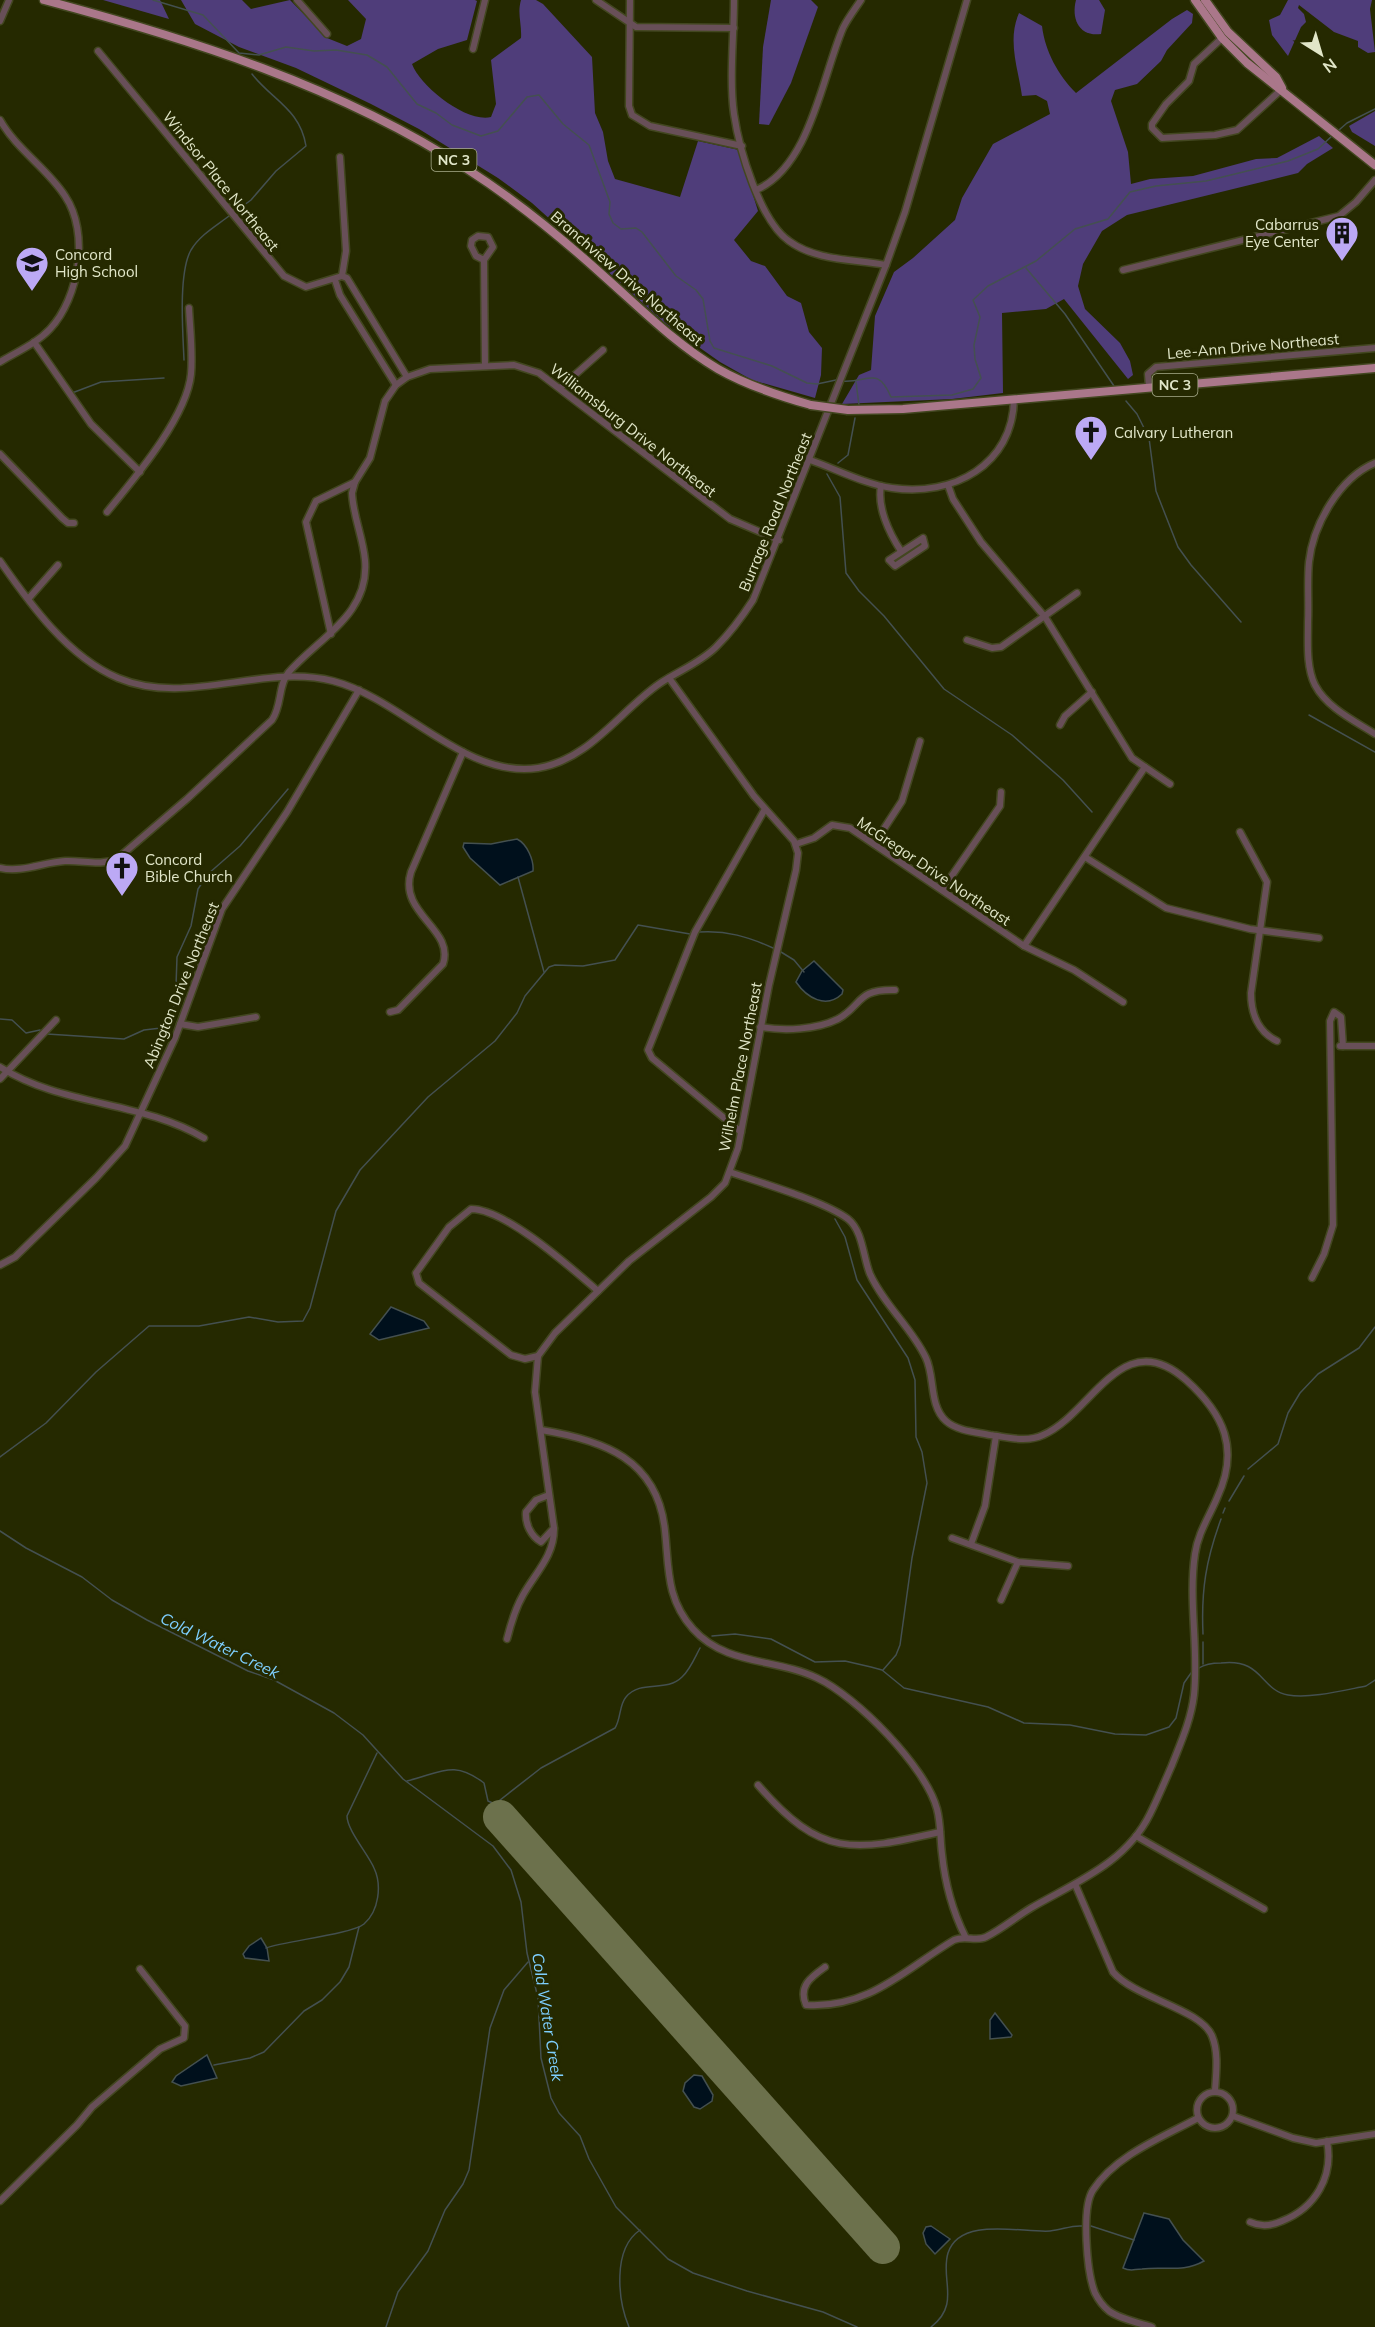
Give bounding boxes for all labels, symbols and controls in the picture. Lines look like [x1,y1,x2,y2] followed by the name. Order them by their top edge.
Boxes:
[1291,24,1351,84] north arrow
[1319,54,1341,78] text: N
[159,107,283,255] street label: Windsor Place Northeast
[432,149,476,171] road number: NC 3
[547,207,707,349] street label: Branchview Drive Northeast
[1245,215,1320,251] place label: Cabarrus Eye Center
[1324,215,1360,262] building icon: Cabarrus Eye Center
[14,245,50,292] school or university icon: Concord High School
[55,245,138,281] place label: Concord High School
[1166,329,1340,363] street label: Lee-Ann Drive Northeast
[546,359,720,501] street label: Williamsburg Drive Northeast
[1152,374,1198,396] road number: NC 3
[1073,414,1109,461] church icon: Calvary Lutheran
[1114,423,1233,442] place label: Calvary Lutheran
[734,430,816,594] street label: Burrage Road Northeast
[854,812,1014,930] street label: McGregor Drive Northeast
[104,850,140,897] church icon: Concord Bible Church
[145,850,233,886] place label: Concord Bible Church
[139,899,223,1071] street label: Abington Drive Northeast
[714,980,766,1154] street label: Wilhelm Place Northeast
[157,1607,284,1683] water label: Cold Water Creek
[528,1951,568,2084] water label: Cold Water Creek

